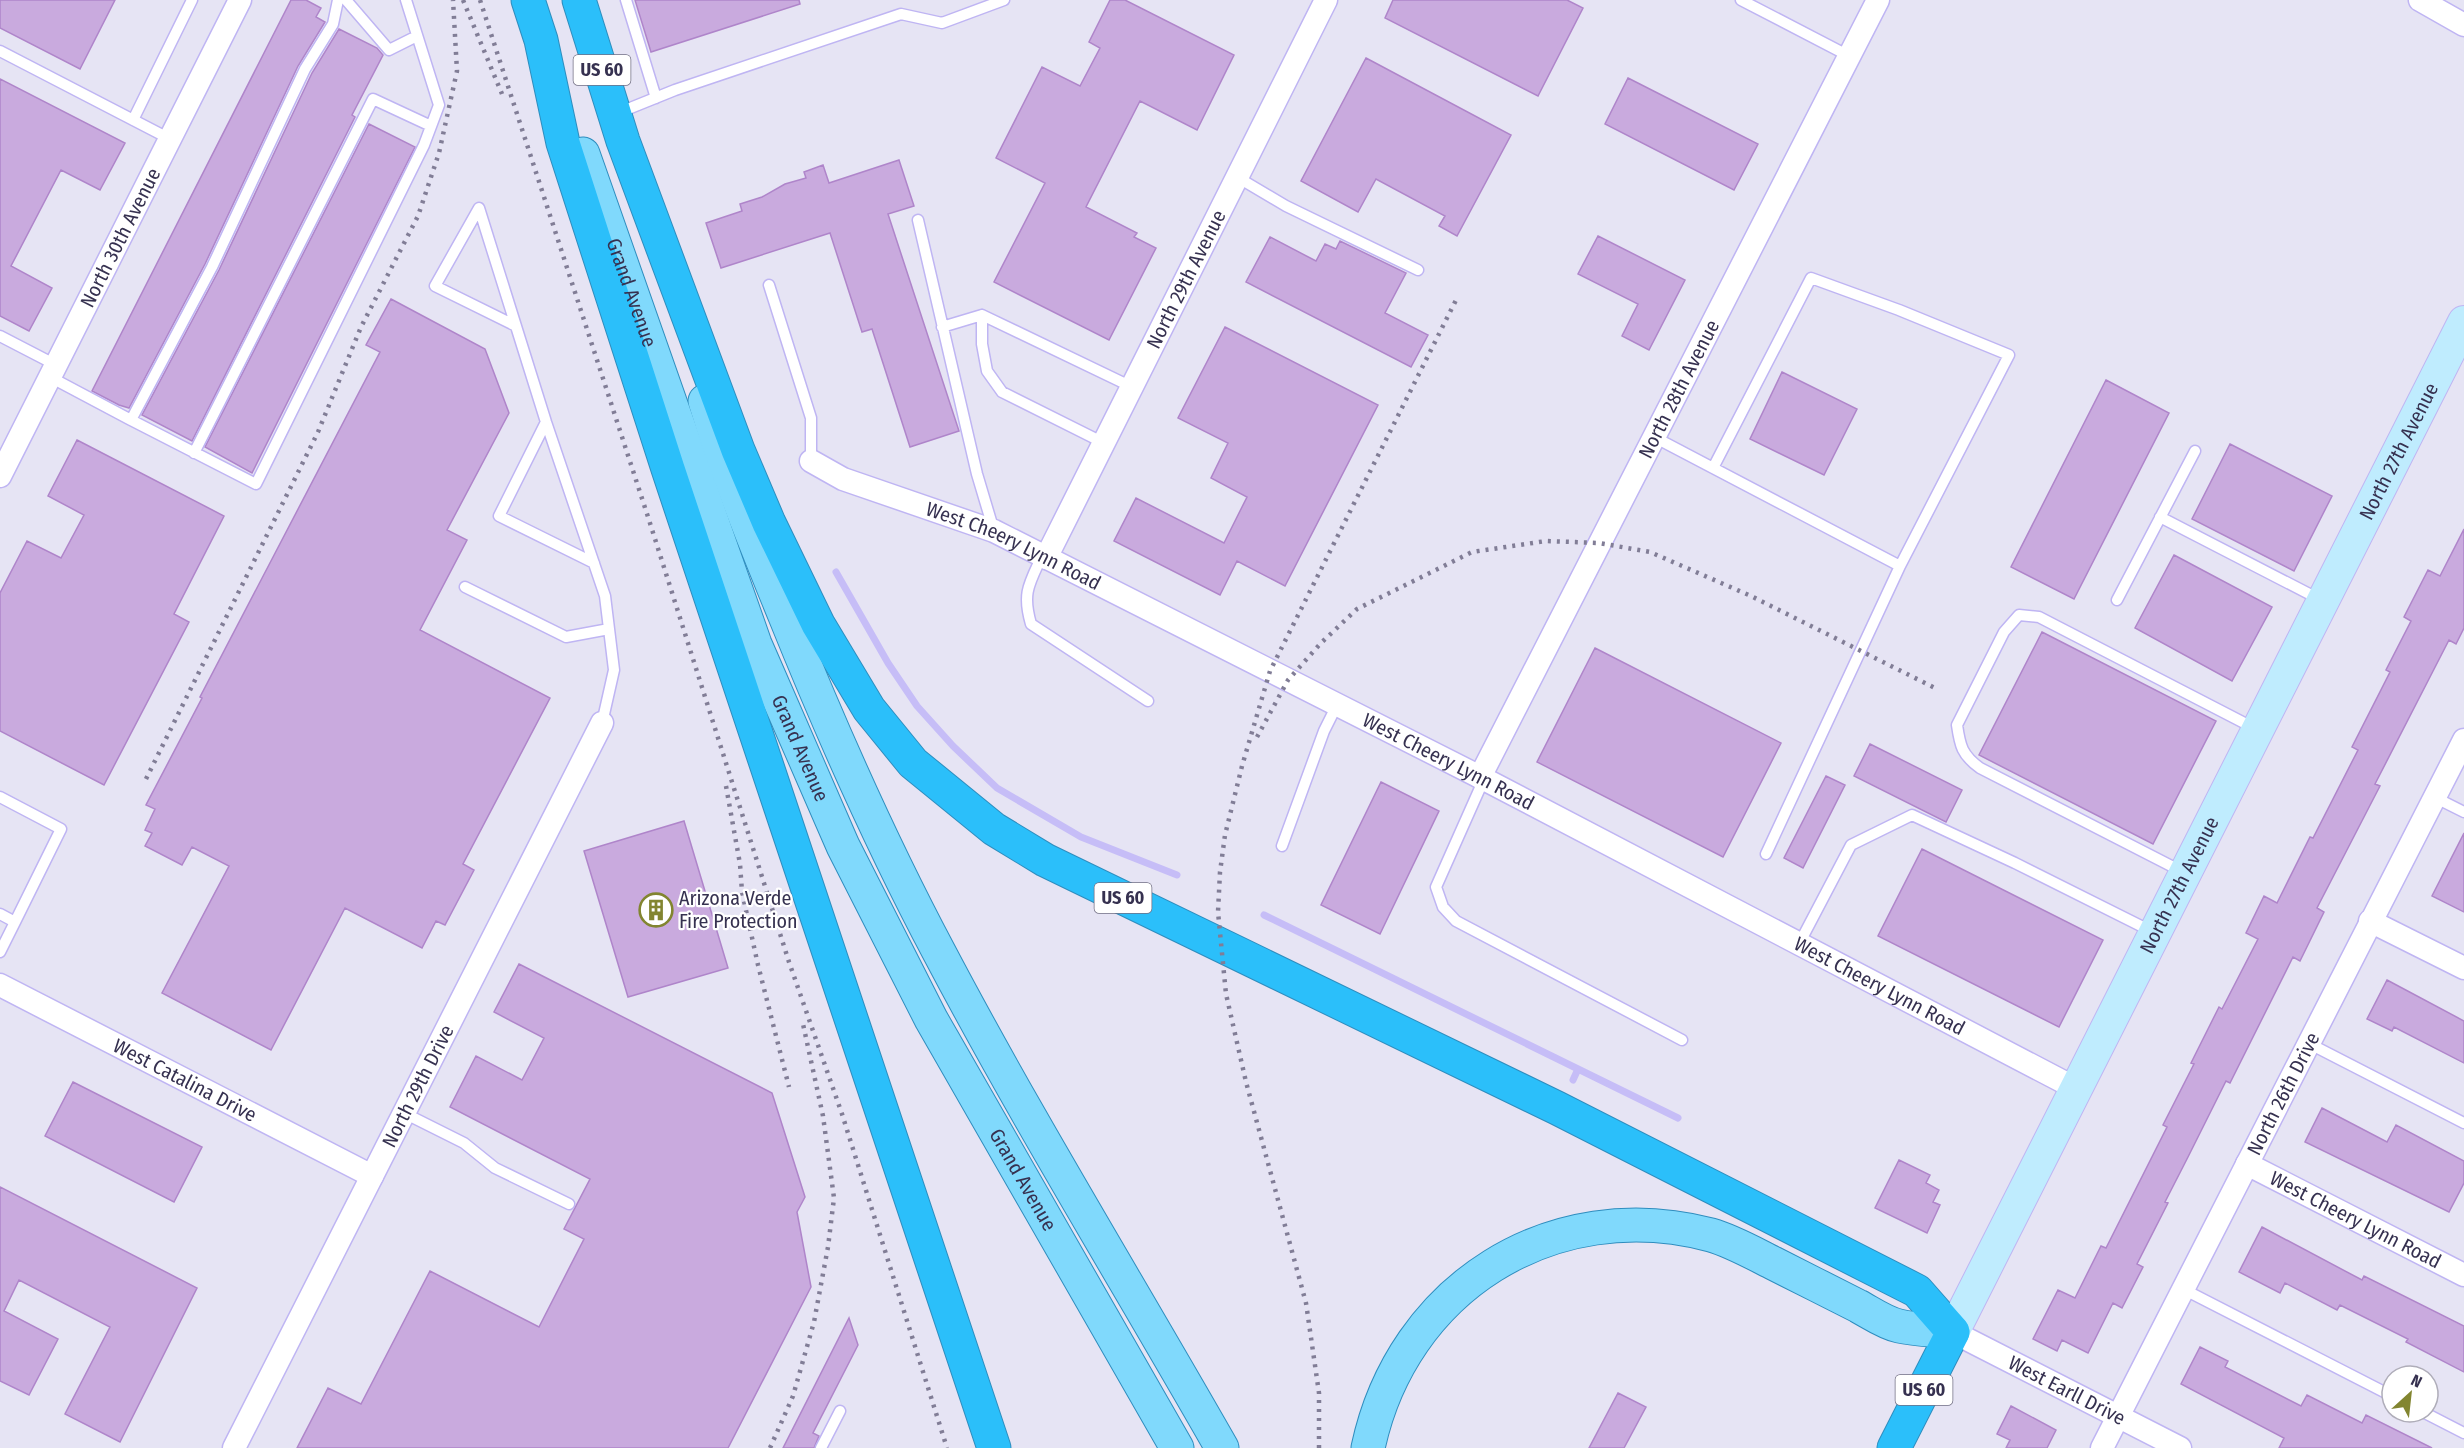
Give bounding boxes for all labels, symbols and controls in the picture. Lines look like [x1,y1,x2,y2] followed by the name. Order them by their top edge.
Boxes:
[574,55,630,85] road number: US 60
[75,164,165,311] street label: North 30th Avenue
[1141,206,1231,352] street label: North 29th Avenue
[602,235,662,350] street label: Grand Avenue
[1633,316,1724,462] street label: North 28th Avenue
[2354,379,2443,524] street label: North 27th Avenue
[923,497,1105,595] street label: West Cheery Lynn Road
[767,691,834,805] street label: Grand Avenue
[1359,708,1538,815] street label: West Cheery Lynn Road
[2135,813,2224,957] street label: North 27th Avenue
[1094,883,1152,913] road number: US 60
[679,886,797,933] place label: Arizona Verde Fire Protection
[638,892,674,928] building icon: Arizona Verde Fire Protection
[1790,931,1969,1040] street label: West Cheery Lynn Road
[377,1021,459,1151] street label: North 29th Drive
[2242,1028,2324,1159] street label: North 26th Drive
[109,1033,261,1127] street label: West Catalina Drive
[984,1124,1062,1235] street label: Grand Avenue
[2266,1166,2445,1273] street label: West Cheery Lynn Road
[2005,1350,2129,1430] street label: West Earll Drive
[2380,1364,2440,1424] north arrow
[2408,1370,2425,1392] text: N
[1896,1375,1952,1405] road number: US 60

